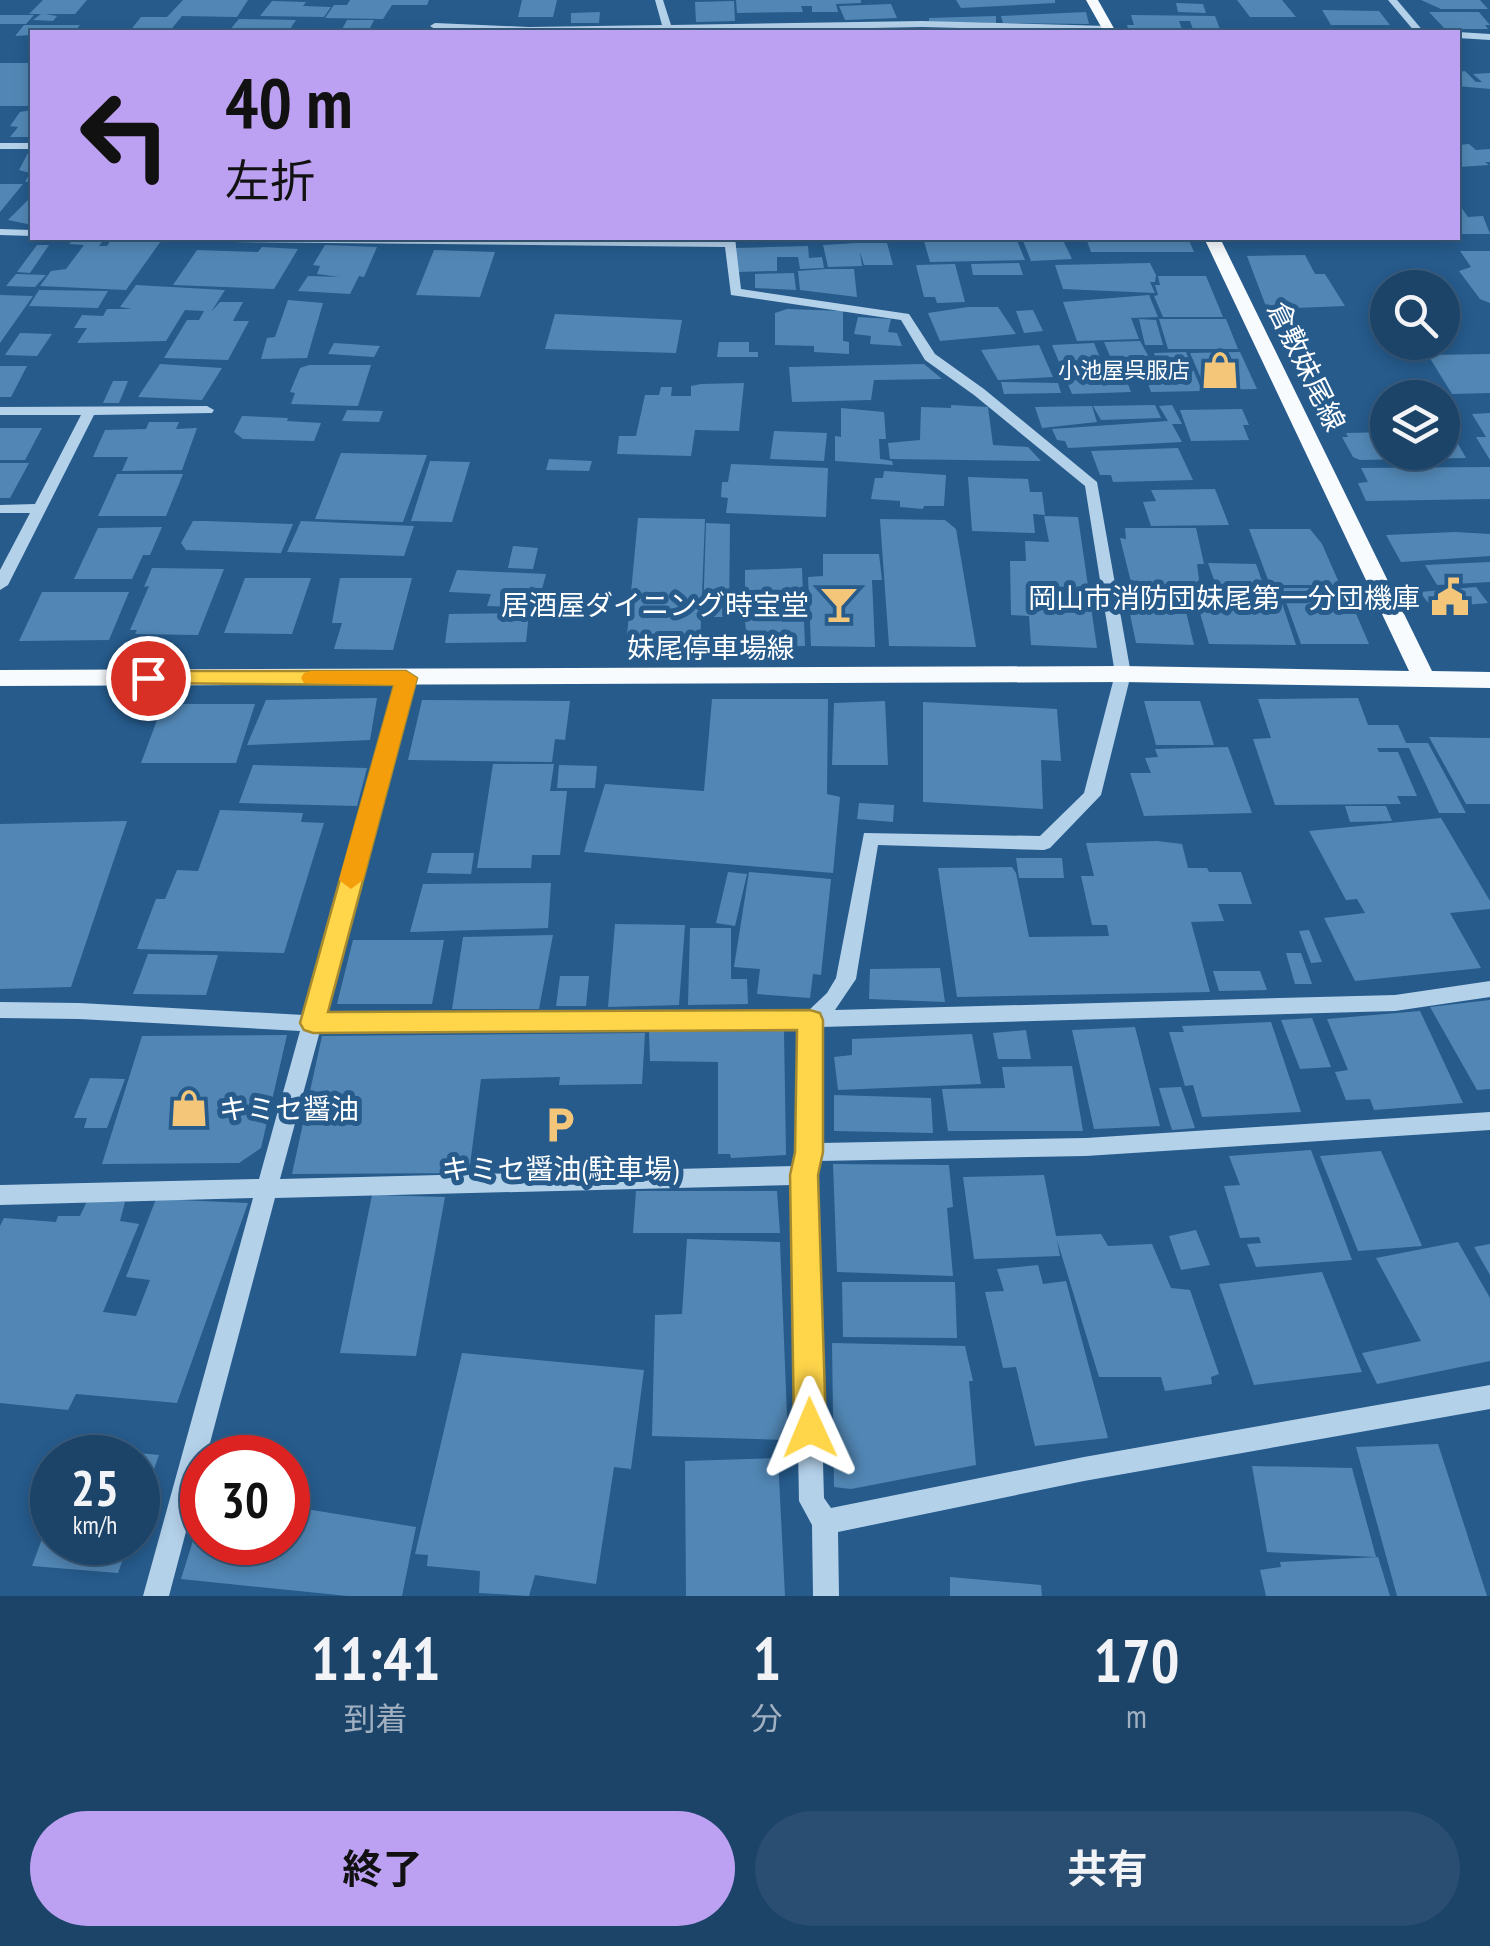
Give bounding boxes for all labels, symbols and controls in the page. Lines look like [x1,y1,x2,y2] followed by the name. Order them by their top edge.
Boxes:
[225,57,353,147] text: 40 m
[60,70,190,200] icon: left
[225,151,315,209] text: 左折
[1370,270,1460,470] map controls
[1370,270,1460,360] button: search
[1260,295,1354,437] street label: 倉敷妹尾線
[1199,349,1241,391] shop icon: 小池屋呉服店
[1058,356,1190,384] place label: 小池屋呉服店
[1370,380,1460,470] button: layers
[1429,576,1471,618] public building icon: 岡山市消防団妹尾第一分団機庫
[1028,579,1420,616] place label: 岡山市消防団妹尾第一分団機庫
[818,583,860,625] bar icon: 居酒屋ダイニング時宝堂
[501,586,809,623] place label: 居酒屋ダイニング時宝堂
[627,629,795,666] street label: 妹尾停車場線
[106,636,191,721] pin
[121,651,176,706] icon: arrive
[168,1087,210,1129] shop icon: キミセ醤油
[219,1090,359,1127] place label: キミセ醤油
[539,1104,581,1146] parking icon: キミセ醤油(駐車場)
[441,1150,679,1187] place label: キミセ醤油(駐車場)
[758,1376,862,1480] position arrow
[180,1435,310,1565] speed limit sign: 30
[71,1455,119,1520] text: 25
[73,1509,117,1541] text: km/h
[311,1619,440,1697] text: 11:41
[753,1619,781,1697] text: 1
[1093,1621,1179,1699] text: 170
[1126,1695,1147,1737] text: m
[343,1697,407,1739] text: 到着
[751,1697,783,1739] text: 分
[30,1811,735,1926] button: 終了
[755,1811,1460,1926] button: 共有

